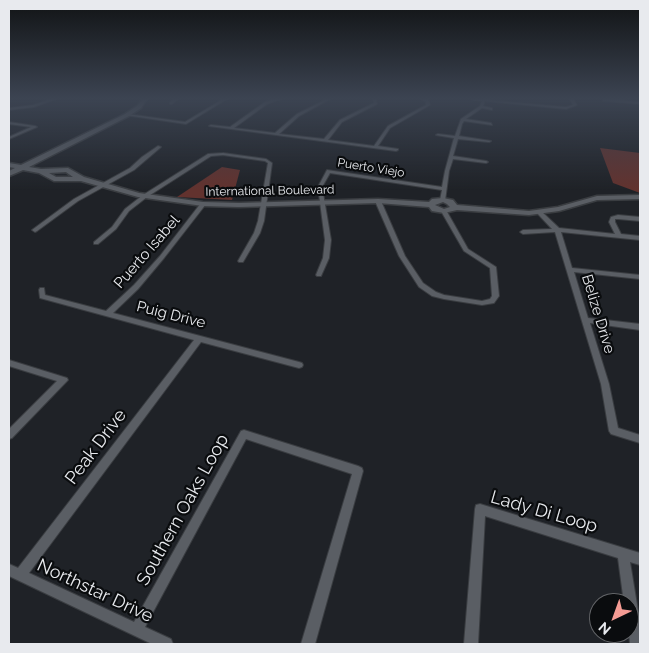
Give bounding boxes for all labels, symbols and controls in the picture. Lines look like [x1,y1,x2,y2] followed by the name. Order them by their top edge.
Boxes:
[336,156,406,180] street label: Puerto Viejo
[205,183,335,199] street label: International Boulevard
[110,212,184,292] street label: Puerto Isabel
[577,272,619,356] street label: Belize Drive
[135,298,207,332] street label: Puig Drive
[61,405,131,489] street label: Peak Drive
[132,431,234,589] street label: Southern Oaks Loop
[488,486,600,538] street label: Lady Di Loop
[33,555,157,627] street label: Northstar Drive
[589,593,639,643] north arrow
[595,619,614,638] text: N

